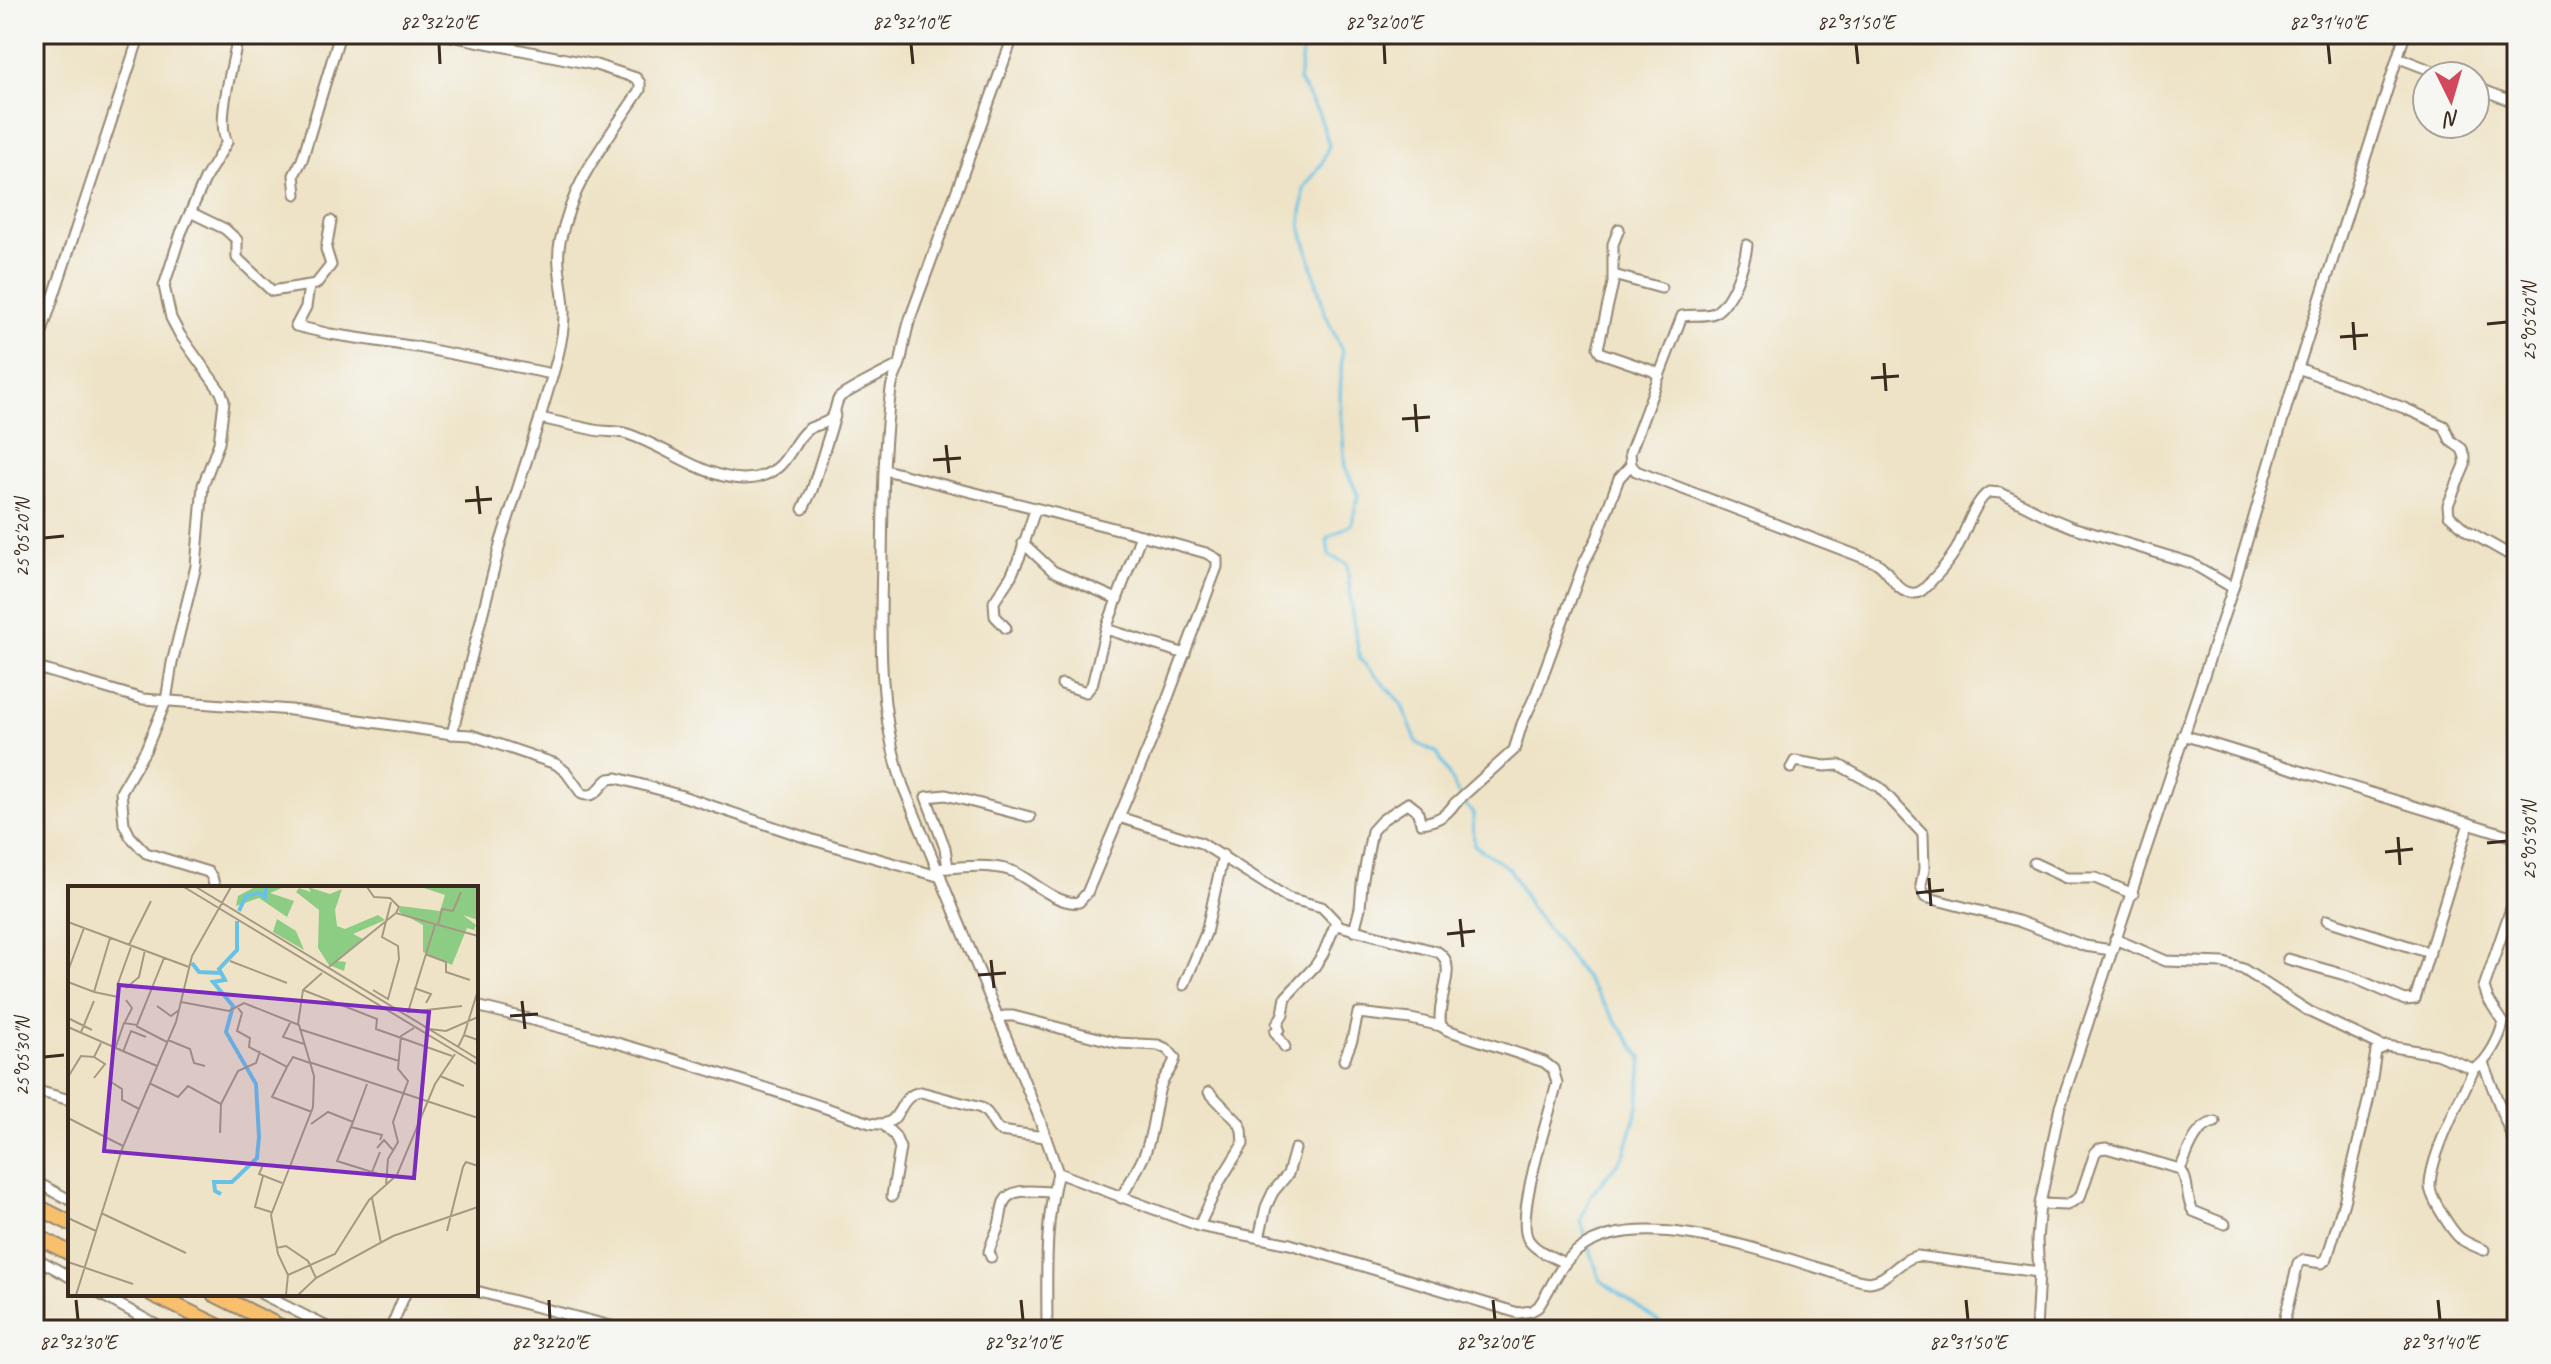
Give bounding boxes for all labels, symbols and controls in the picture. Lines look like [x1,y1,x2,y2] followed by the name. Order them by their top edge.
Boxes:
[400,10,480,35] text: 82°32'20"E
[872,10,952,35] text: 82°32'10"E
[1345,10,1425,35] text: 82°32'00"E
[1817,10,1897,35] text: 82°31'50"E
[2289,10,2369,35] text: 82°31'40"E
[2411,60,2491,140] north arrow
[2441,104,2461,134] text: N
[2517,280,2542,361] text: 25°05'20"N
[10,496,35,577] text: 25°05'20"N
[2517,799,2542,880] text: 25°05'30"N
[68,886,478,1296] inset map
[10,1015,35,1096] text: 25°05'30"N
[39,1330,119,1355] text: 82°32'30"E
[511,1330,591,1355] text: 82°32'20"E
[984,1330,1064,1355] text: 82°32'10"E
[1456,1330,1536,1355] text: 82°32'00"E
[1929,1330,2009,1355] text: 82°31'50"E
[2401,1330,2481,1355] text: 82°31'40"E

